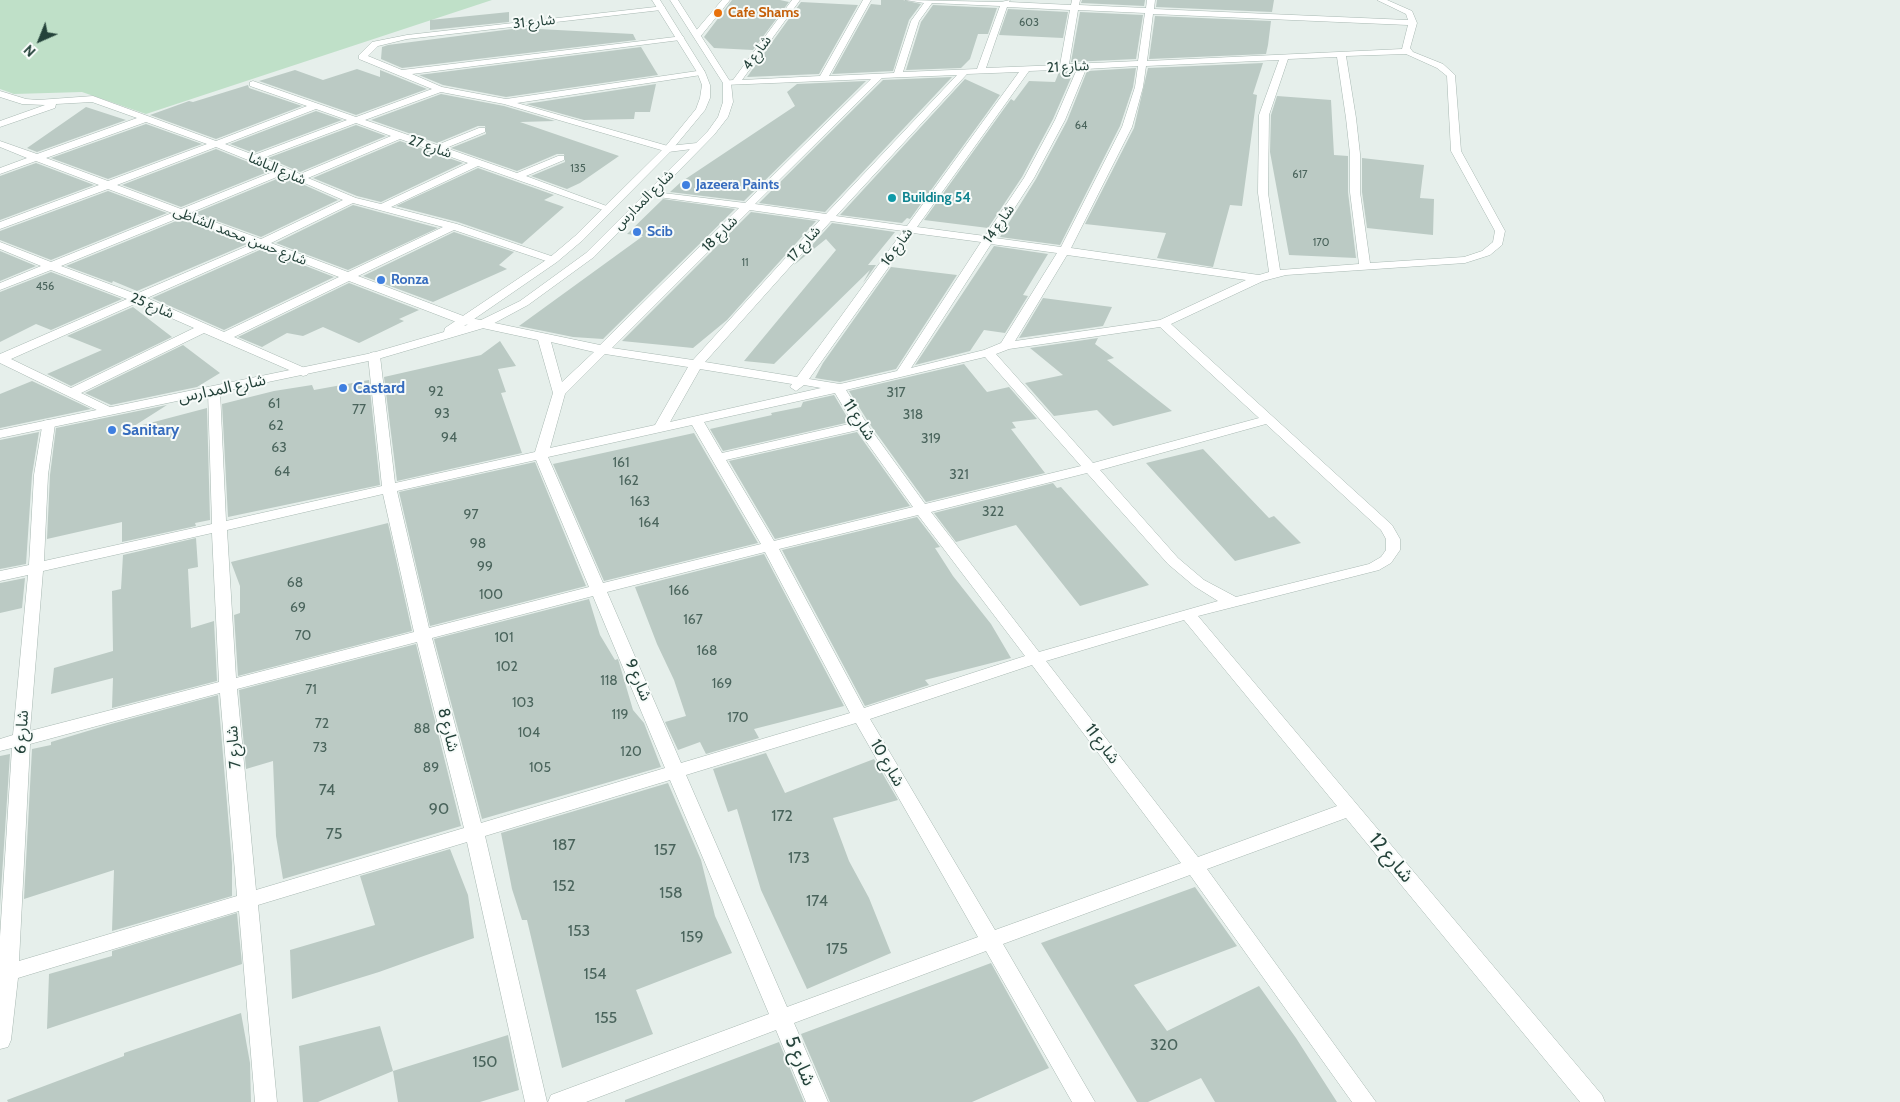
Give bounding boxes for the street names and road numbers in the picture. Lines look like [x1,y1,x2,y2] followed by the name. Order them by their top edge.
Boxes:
[512,11,556,33] street label: شارع 31
[739,32,775,74] street label: شارع 4
[1046,58,1090,76] street label: شارع 21
[406,132,454,162] street label: شارع 27
[245,149,309,189] street label: شارع الباشا
[611,167,677,233] street label: شارع المدارس
[980,202,1018,246] street label: شارع 14
[171,203,309,269] street label: شارع حسن محمد الشاظى
[699,213,741,255] street label: شارع 18
[784,223,824,265] street label: شارع 17
[878,225,916,269] street label: شارع 16
[128,289,176,323] street label: شارع 25
[176,370,268,408] street label: شارع المدارس
[839,396,879,444] street label: شارع 11
[621,656,655,704] street label: شارع 9
[433,706,463,754] street label: شارع 8
[11,709,33,755] street label: شارع 6
[1081,720,1123,768] street label: شارع 11
[223,725,245,769] street label: شارع 7
[866,736,908,790] street label: شارع 10
[1364,829,1418,887] street label: شارع 12
[780,1033,820,1089] street label: شارع 5

